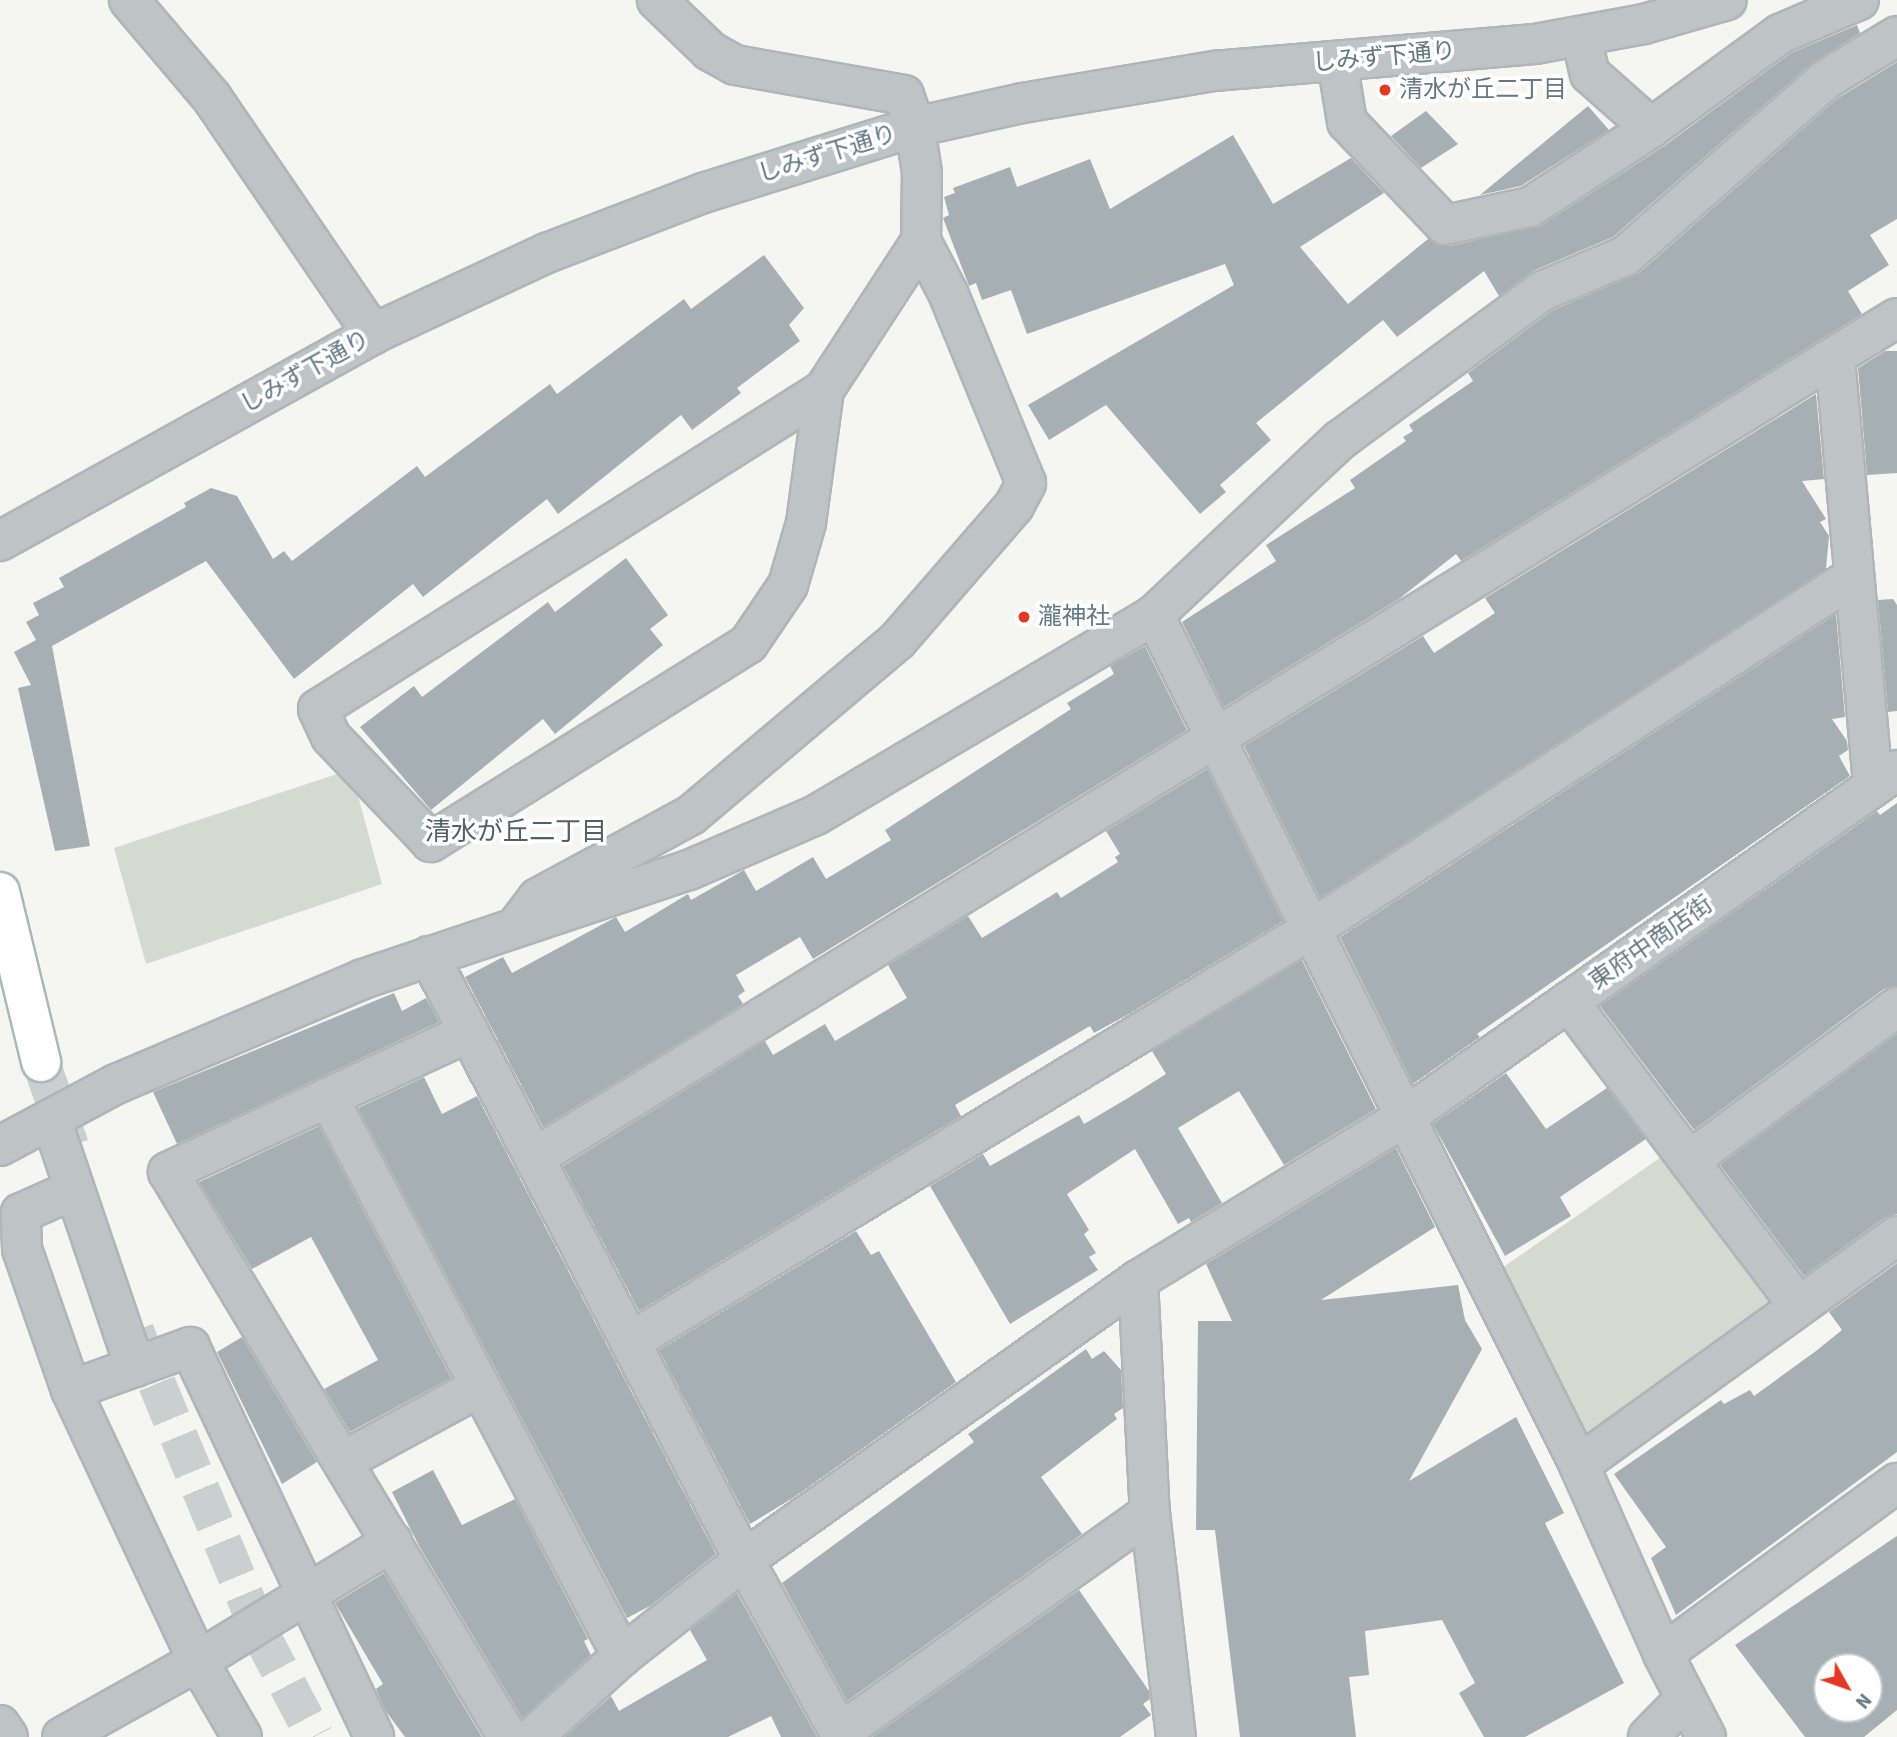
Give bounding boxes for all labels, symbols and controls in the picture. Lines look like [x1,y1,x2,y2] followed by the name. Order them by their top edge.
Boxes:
[1311,36,1457,78] street label: しみず下通り
[1399,76,1567,104] place label: 清水が丘二丁目
[1377,82,1393,98] marker: 清水が丘二丁目
[754,119,900,189] street label: しみず下通り
[235,324,375,420] street label: しみず下通り
[1038,603,1110,631] place label: 瀧神社
[1016,609,1032,625] marker: 瀧神社
[425,816,607,848] district label: 清水が丘二丁目
[1584,890,1718,996] street label: 東府中商店街
[1813,1653,1883,1723] north arrow
[1849,1687,1877,1714] text: N

